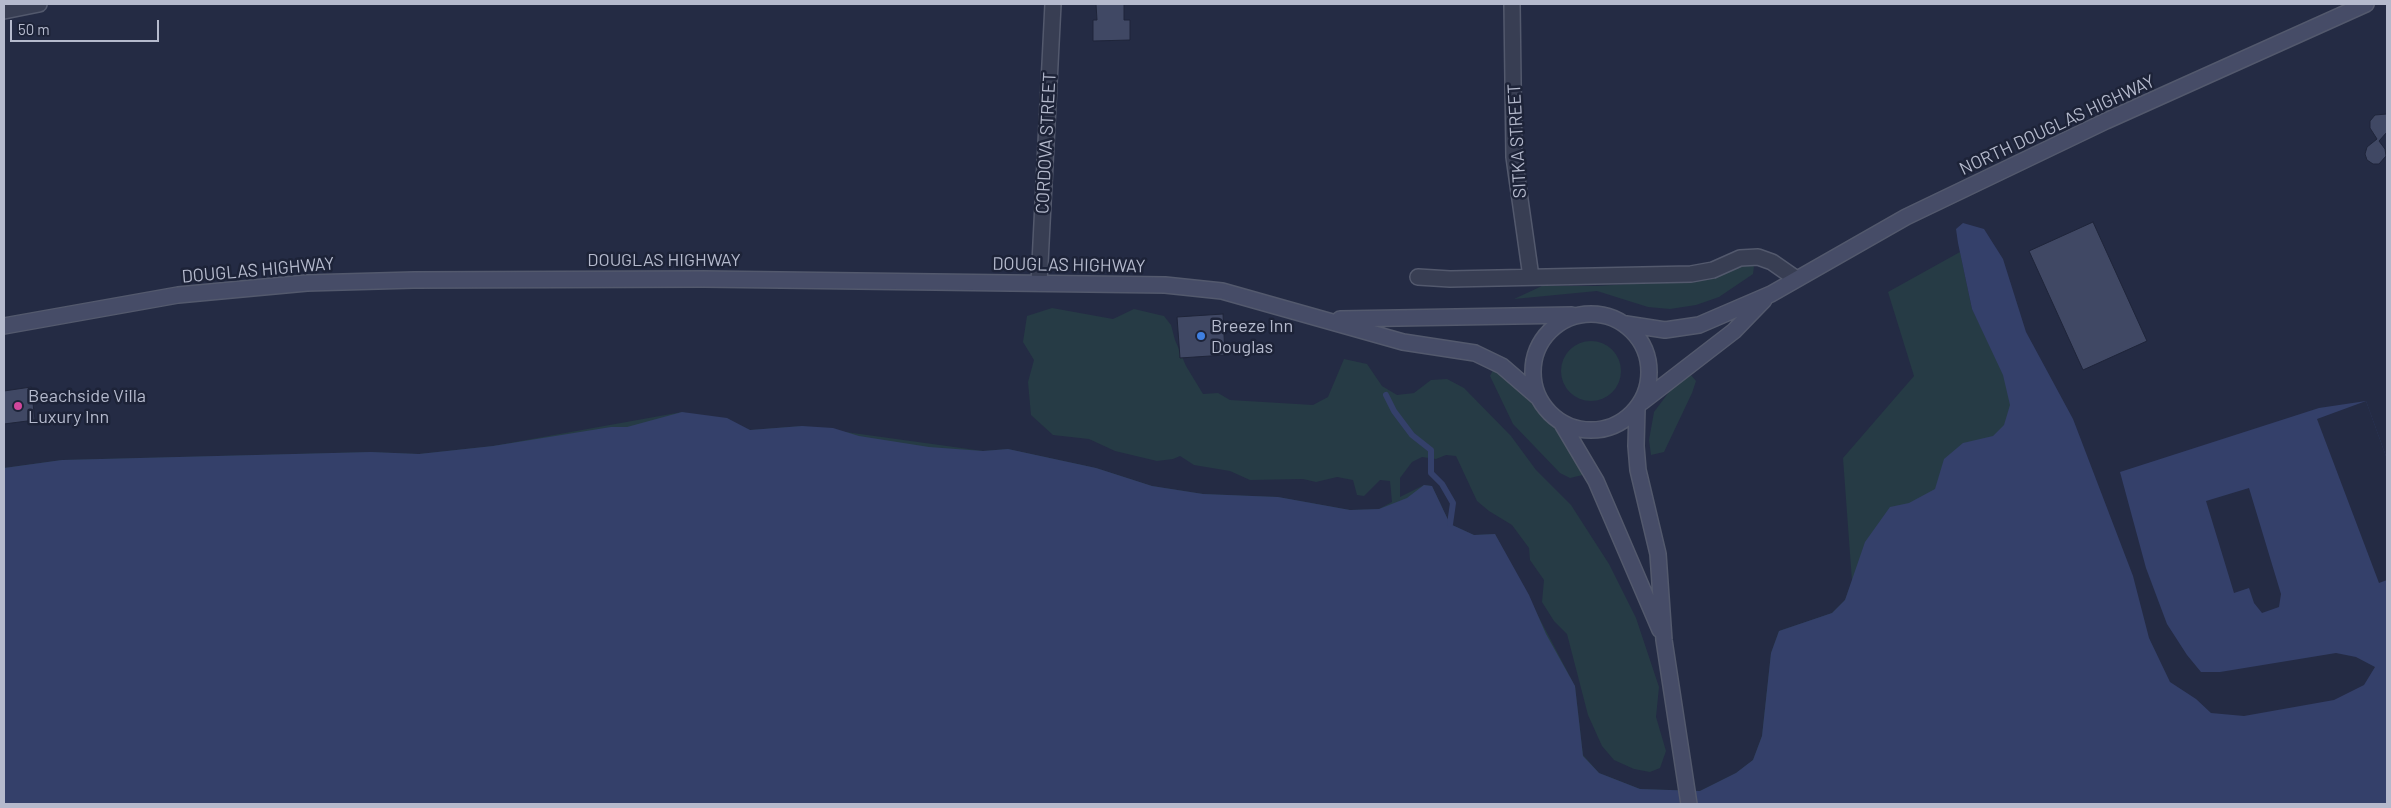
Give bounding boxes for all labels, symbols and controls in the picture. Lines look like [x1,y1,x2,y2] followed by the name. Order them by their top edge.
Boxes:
[12,10,161,42] scale bar
[18,20,50,38] text: 50 m
[1956,70,2158,180] street label: NORTH DOUGLAS HIGHWAY
[1031,71,1061,215] street label: CORDOVA STREET
[1503,83,1531,199] street label: SITKA STREET
[587,249,741,271] street label: DOUGLAS HIGHWAY
[181,253,335,287] street label: DOUGLAS HIGHWAY
[992,253,1146,277] street label: DOUGLAS HIGHWAY
[1211,315,1293,358] place label: Breeze Inn Douglas
[1195,330,1207,342] marker: Breeze Inn Douglas
[28,385,146,428] place label: Beachside Villa Luxury Inn
[12,400,24,412] marker: Beachside Villa Luxury Inn

